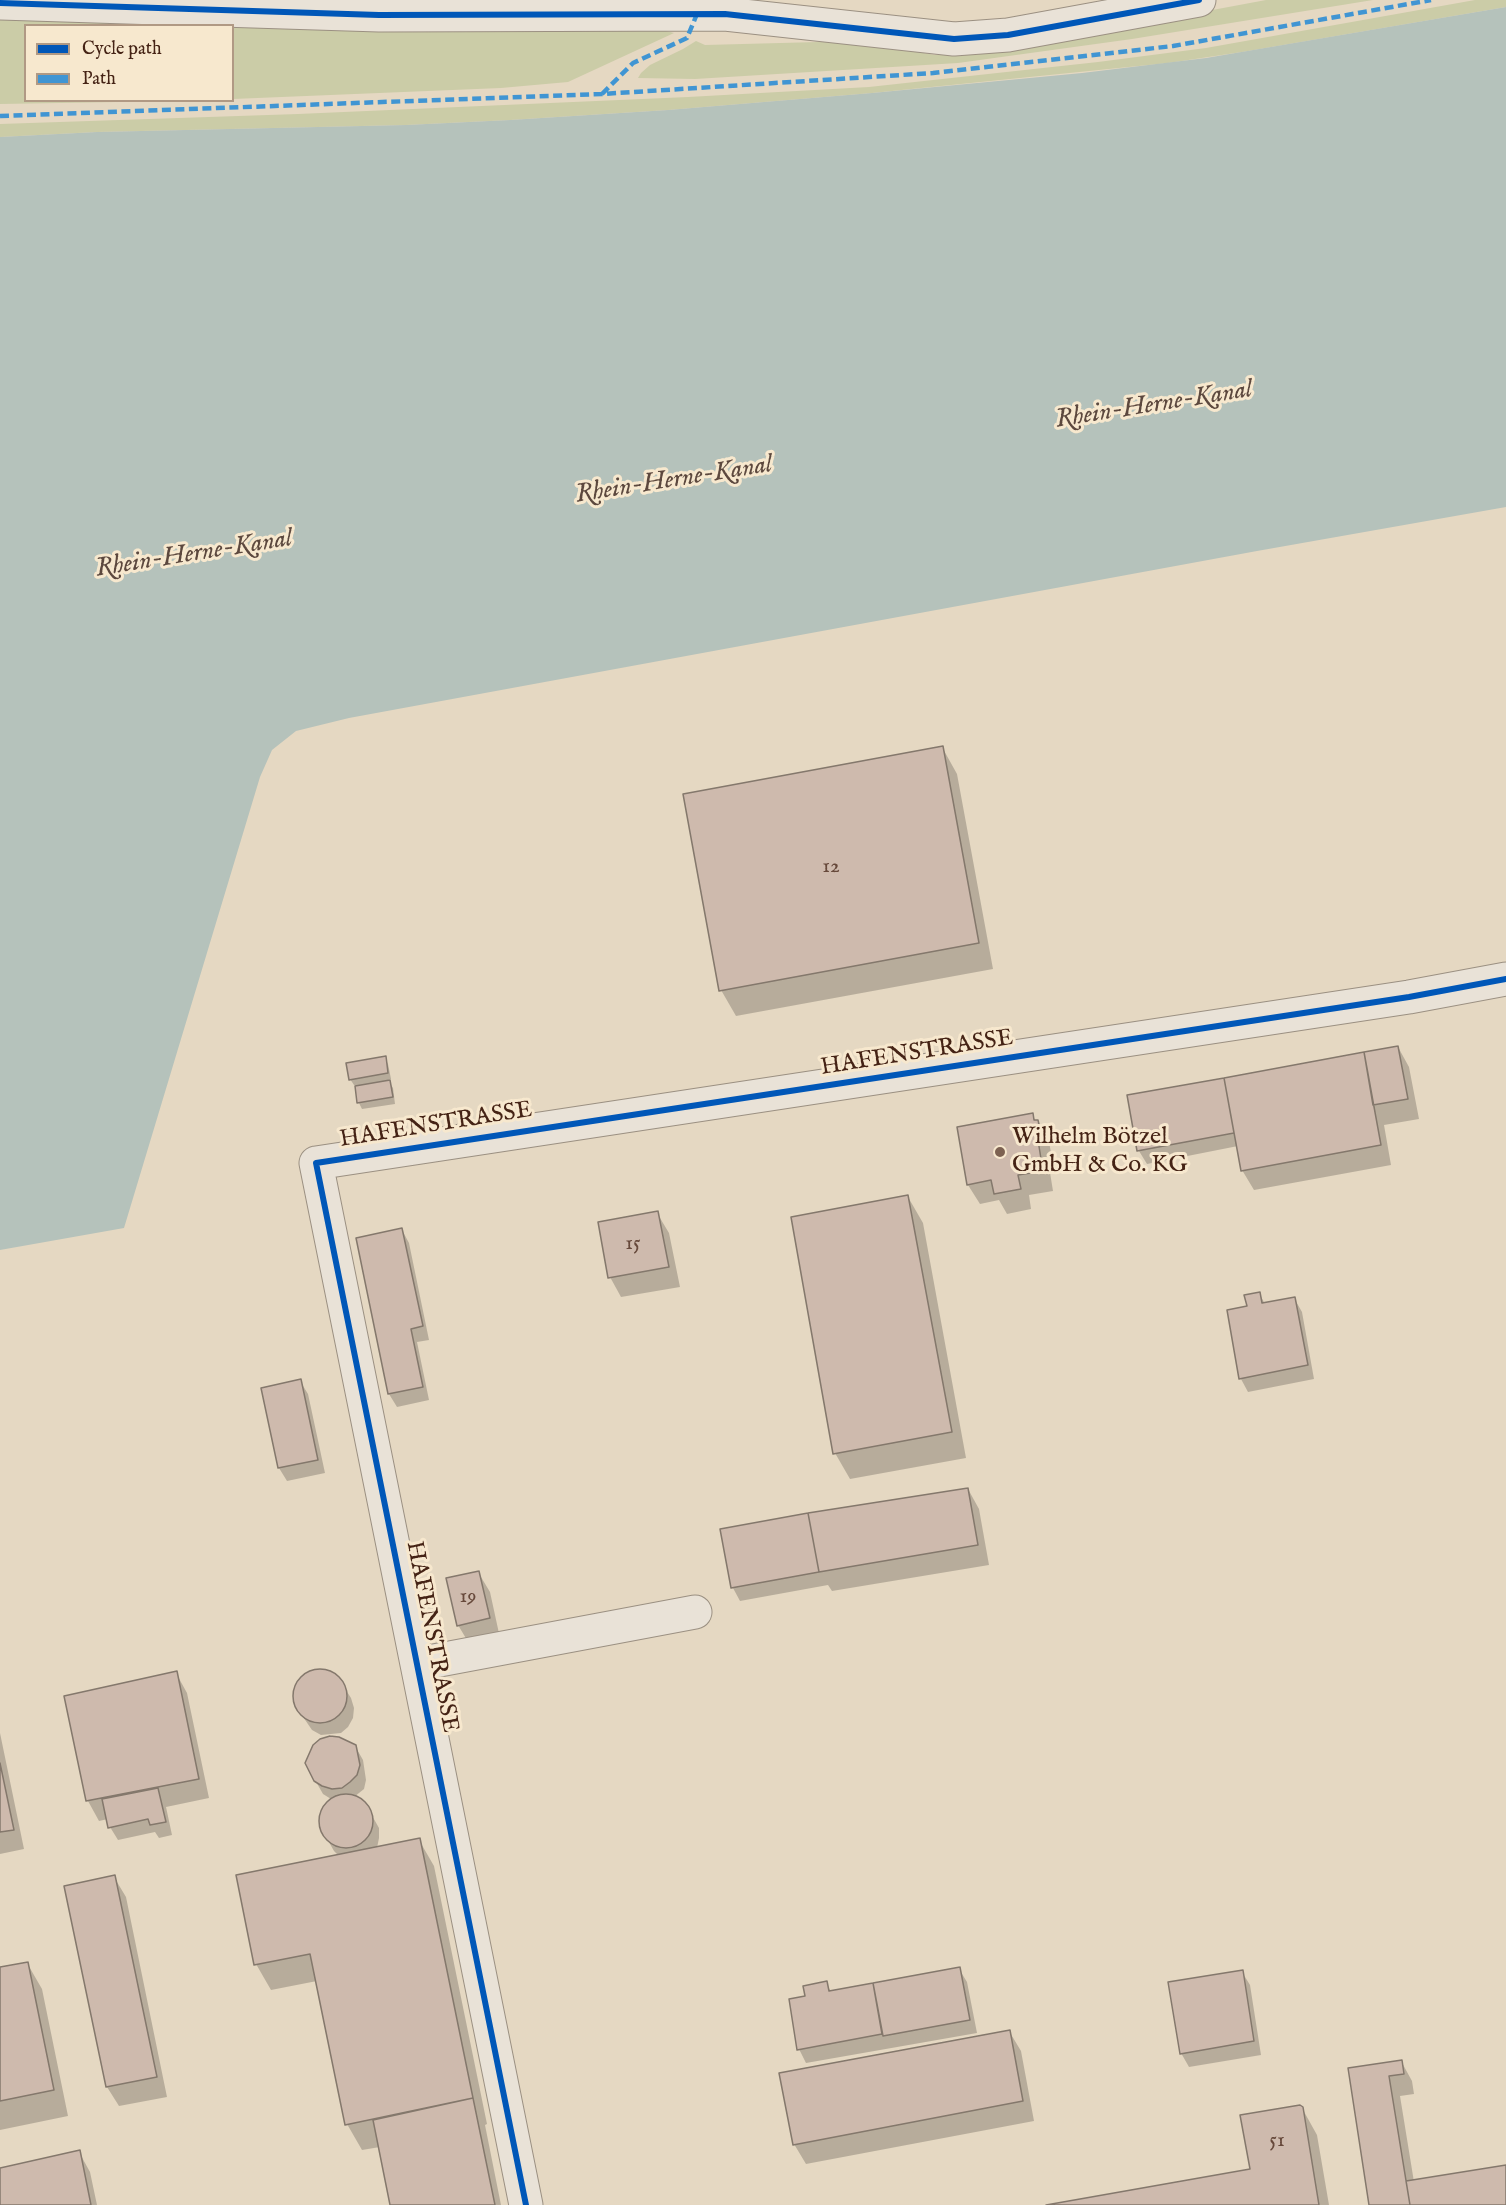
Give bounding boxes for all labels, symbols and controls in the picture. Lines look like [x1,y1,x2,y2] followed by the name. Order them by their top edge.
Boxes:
[24,24,234,102] legend
[82,38,162,61] text: Cycle path
[82,68,116,91] text: Path
[1054,375,1254,437] water label: Rhein-Herne-Kanal
[574,450,774,512] water label: Rhein-Herne-Kanal
[94,524,294,586] water label: Rhein-Herne-Kanal
[822,855,840,881] house number: 12
[819,1025,1015,1083] street label: HAFENSTRASSE
[338,1097,534,1155] street label: HAFENSTRASSE
[1012,1124,1188,1180] place label: Wilhelm Bötzel GmbH & Co. KG
[993,1145,1007,1159] marker: Wilhelm Bötzel GmbH & Co. KG
[625,1232,641,1258] house number: 15
[398,1539,464,1735] street label: HAFENSTRASSE
[460,1585,476,1611] house number: 19
[1269,2129,1285,2155] house number: 51

